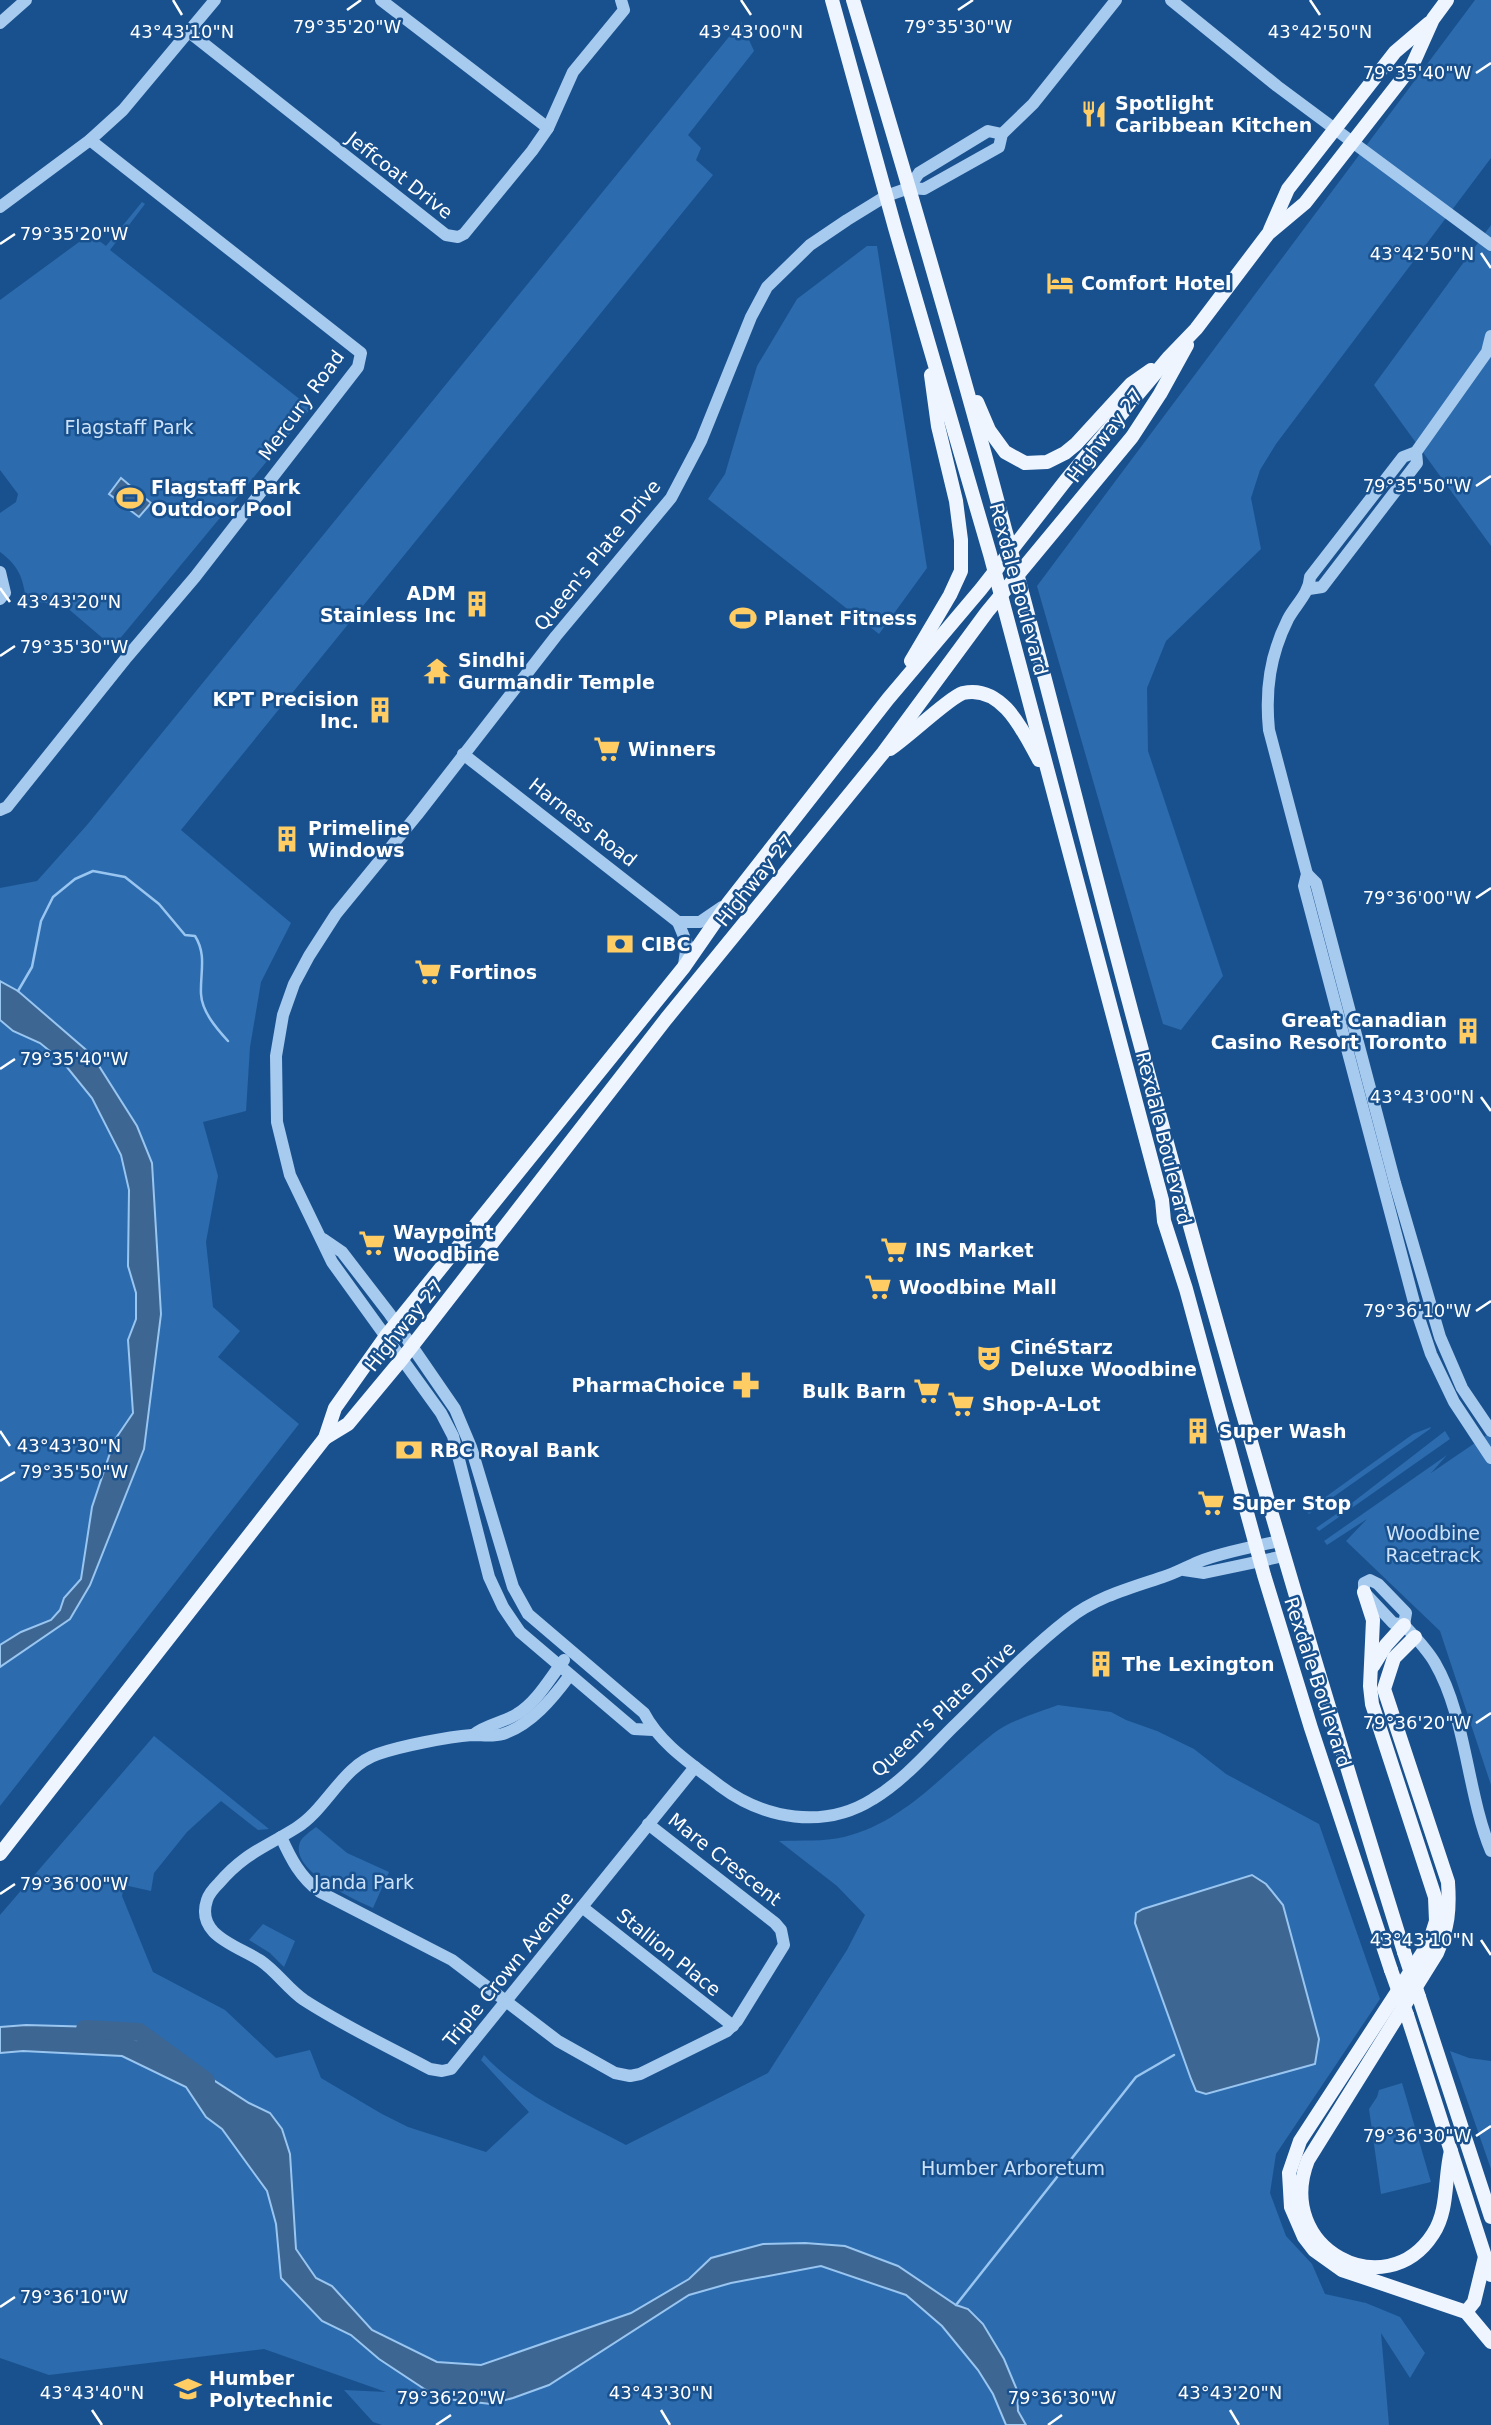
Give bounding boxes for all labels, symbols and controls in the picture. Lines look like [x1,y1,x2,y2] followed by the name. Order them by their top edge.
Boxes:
[293,16,402,37] text: 79°35'20"W
[904,16,1013,37] text: 79°35'30"W
[130,21,234,42] text: 43°43'10"N
[699,21,803,42] text: 43°43'00"N
[1268,21,1372,42] text: 43°42'50"N
[1363,62,1472,83] text: 79°35'40"W
[1115,92,1312,136] place label: Spotlight Caribbean Kitchen
[1079,99,1109,129] restaurant icon: Spotlight Caribbean Kitchen
[342,126,457,223] street label: Jeffcoat Drive
[20,223,129,244] text: 79°35'20"W
[1370,243,1474,264] text: 43°42'50"N
[1045,268,1075,298] hotel icon: Comfort Hotel
[1081,272,1232,294] place label: Comfort Hotel
[254,346,348,464] street label: Mercury Road
[1062,384,1148,486] street label: Highway 27
[64,416,194,438] park label: Flagstaff Park
[529,475,665,635] street label: Queen's Plate Drive
[1363,475,1472,496] text: 79°35'50"W
[151,476,301,520] place label: Flagstaff Park Outdoor Pool
[115,483,145,513] sports icon: Flagstaff Park Outdoor Pool
[985,500,1053,678] street label: Rexdale Boulevard
[320,582,456,626] place label: ADM Stainless Inc
[462,589,492,619] building icon: ADM Stainless Inc
[17,591,121,612] text: 43°43'20"N
[728,603,758,633] sports icon: Planet Fitness
[764,607,917,629] place label: Planet Fitness
[20,636,129,657] text: 79°35'30"W
[458,649,655,693] place label: Sindhi Gurmandir Temple
[422,656,452,686] temple icon: Sindhi Gurmandir Temple
[212,688,359,732] place label: KPT Precision Inc.
[365,695,395,725] building icon: KPT Precision Inc.
[592,734,622,764] supermarket icon: Winners
[628,738,716,760] place label: Winners
[525,773,641,871] street label: Harness Road
[308,817,410,861] place label: Primeline Windows
[272,824,302,854] building icon: Primeline Windows
[711,829,799,931] street label: Highway 27
[1363,887,1472,908] text: 79°36'00"W
[605,929,635,959] bank icon: CIBC
[641,933,690,955] place label: CIBC
[413,957,443,987] supermarket icon: Fortinos
[449,961,537,983] place label: Fortinos
[1211,1009,1447,1053] place label: Great Canadian Casino Resort Toronto
[1453,1016,1483,1046] building icon: Great Canadian Casino Resort Toronto
[20,1048,129,1069] text: 79°35'40"W
[1132,1049,1196,1227] street label: Rexdale Boulevard
[1370,1086,1474,1107] text: 43°43'00"N
[393,1221,500,1265] place label: Waypoint Woodbine
[357,1228,387,1258] supermarket icon: Waypoint Woodbine
[879,1235,909,1265] supermarket icon: INS Market
[915,1239,1033,1261] place label: INS Market
[863,1272,893,1302] supermarket icon: Woodbine Mall
[360,1274,448,1376] street label: Highway 27
[899,1276,1057,1298] place label: Woodbine Mall
[1363,1300,1472,1321] text: 79°36'10"W
[1010,1336,1197,1380] place label: CinéStarz Deluxe Woodbine
[974,1343,1004,1373] theatre icon: CinéStarz Deluxe Woodbine
[731,1370,761,1400] pharmacy icon: PharmaChoice
[572,1374,725,1396] place label: PharmaChoice
[912,1376,942,1406] supermarket icon: Bulk Barn
[802,1380,906,1402] place label: Bulk Barn
[946,1389,976,1419] supermarket icon: Shop-A-Lot
[982,1393,1101,1415] place label: Shop-A-Lot
[1183,1416,1213,1446] building icon: Super Wash
[1219,1420,1347,1442] place label: Super Wash
[17,1435,121,1456] text: 43°43'30"N
[394,1435,424,1465] bank icon: RBC Royal Bank
[430,1439,600,1461] place label: RBC Royal Bank
[20,1461,129,1482] text: 79°35'50"W
[1196,1488,1226,1518] supermarket icon: Super Stop
[1232,1492,1351,1514] place label: Super Stop
[1386,1522,1480,1566] park label: Woodbine Racetrack
[1280,1594,1356,1770] street label: Rexdale Boulevard
[867,1637,1019,1781] street label: Queen's Plate Drive
[1086,1649,1116,1679] building icon: The Lexington
[1122,1653,1275,1675] place label: The Lexington
[1363,1712,1472,1733] text: 79°36'20"W
[664,1808,786,1910] street label: Mare Crescent
[313,1871,414,1893] park label: Janda Park
[20,1873,129,1894] text: 79°36'00"W
[438,1887,577,2052] street label: Triple Crown Avenue
[613,1903,725,2001] street label: Stallion Place
[1370,1929,1474,1950] text: 43°43'10"N
[1363,2125,1472,2146] text: 79°36'30"W
[921,2157,1105,2179] park label: Humber Arboretum
[20,2286,129,2307] text: 79°36'10"W
[209,2367,333,2411] place label: Humber Polytechnic
[173,2374,203,2404] school or university icon: Humber Polytechnic
[40,2382,144,2403] text: 43°43'40"N
[609,2382,713,2403] text: 43°43'30"N
[1178,2382,1282,2403] text: 43°43'20"N
[397,2387,506,2408] text: 79°36'20"W
[1008,2387,1117,2408] text: 79°36'30"W

